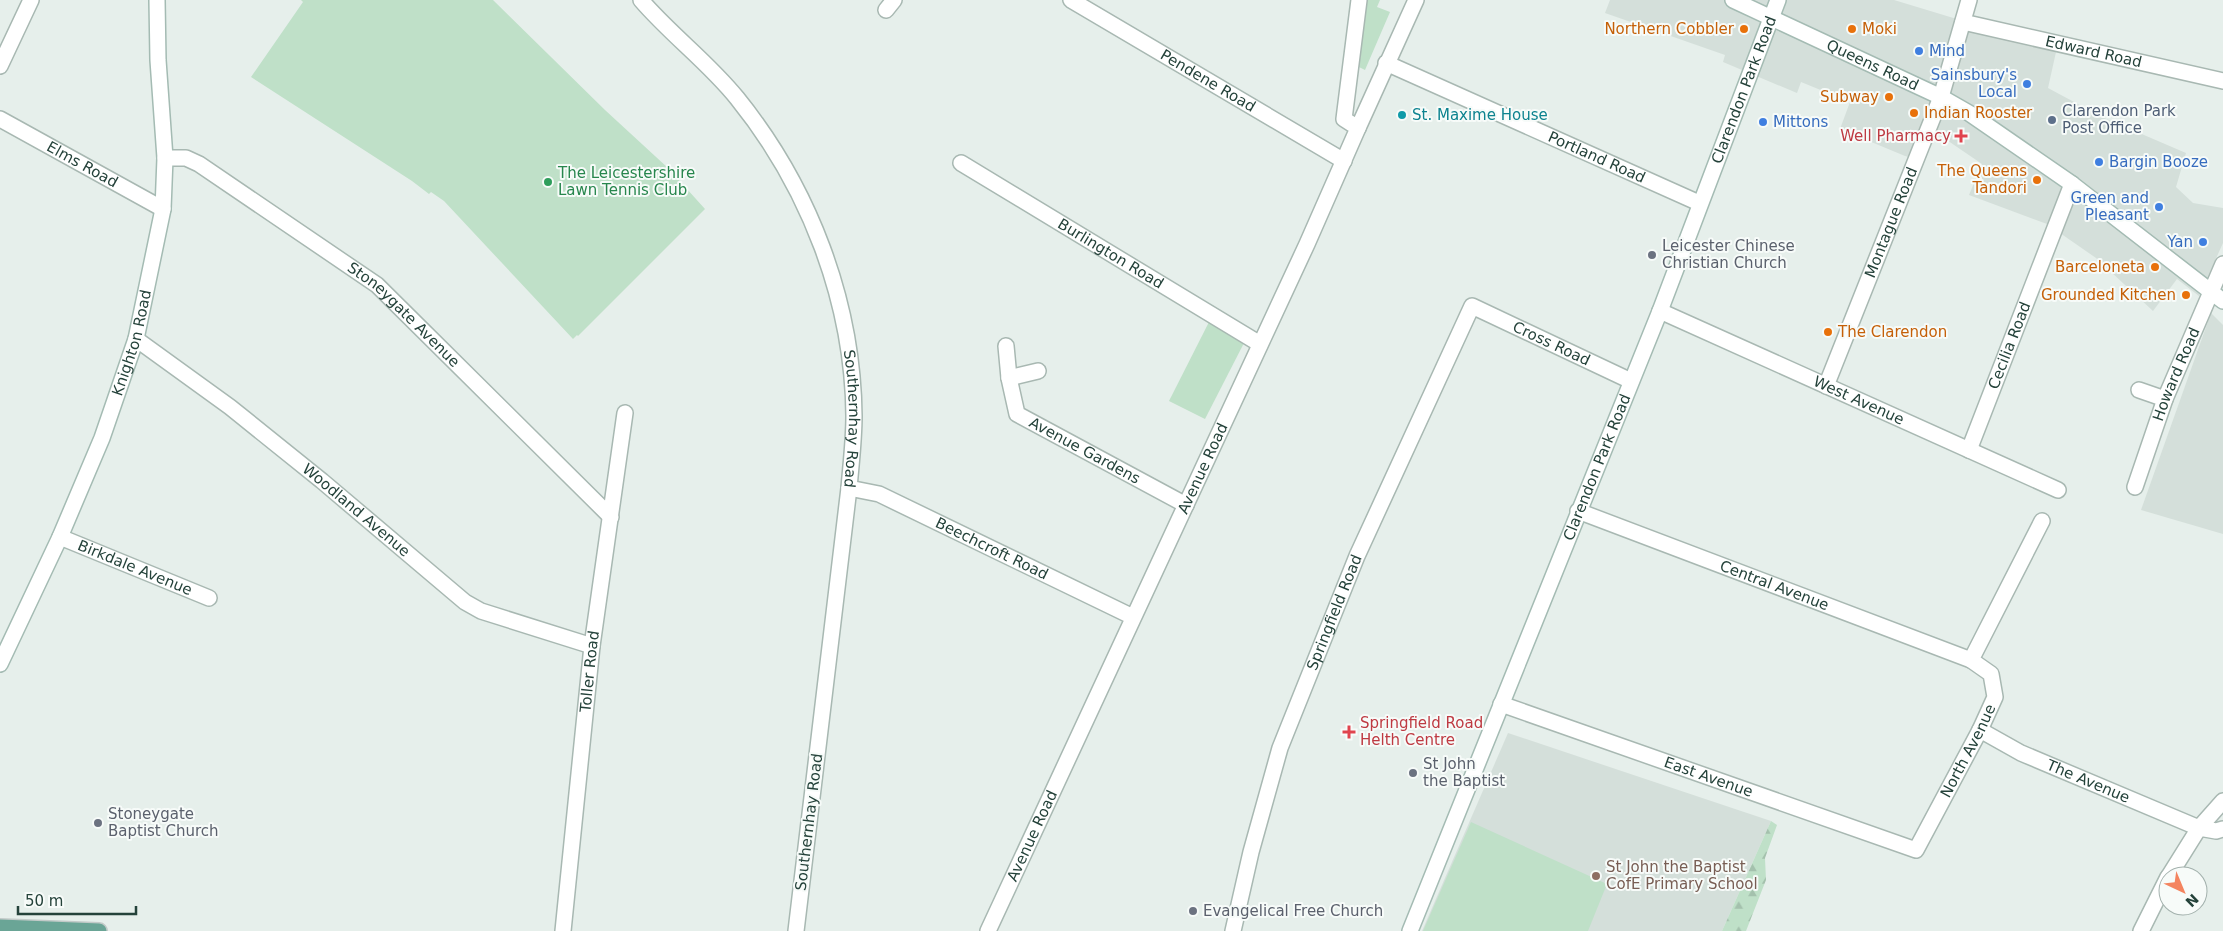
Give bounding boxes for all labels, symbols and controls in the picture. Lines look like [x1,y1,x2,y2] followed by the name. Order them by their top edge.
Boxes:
[1708,14,1780,166] street label: Clarendon Park Road
[1604,20,1735,38] place label: Northern Cobbler
[1862,20,1897,38] place label: Moki
[1738,23,1750,35] marker: Northern Cobbler
[1846,23,1858,35] marker: Moki
[2044,32,2144,71] street label: Edward Road
[1824,36,1922,94] street label: Queens Road
[1929,42,1965,60] place label: Mind
[1913,45,1925,57] marker: Mind
[1157,46,1259,116] street label: Pendene Road
[1931,66,2017,101] place label: Sainsbury's Local
[2021,78,2033,90] marker: Sainsbury's Local
[1820,88,1879,106] place label: Subway
[1883,91,1895,103] marker: Subway
[2062,102,2176,137] place label: Clarendon Park Post Office
[1924,104,2033,122] place label: Indian Rooster
[1412,106,1548,124] place label: St. Maxime House
[1908,107,1920,119] marker: Indian Rooster
[1396,109,1408,121] marker: St. Maxime House
[1773,113,1829,131] place label: Mittons
[2046,114,2058,126] marker: Clarendon Park Post Office
[1757,116,1769,128] marker: Mittons
[1840,127,1951,145] place label: Well Pharmacy
[1545,128,1648,187] street label: Portland Road
[1955,130,1967,142] marker: Well Pharmacy
[44,138,121,191] street label: Elms Road
[2109,153,2208,171] place label: Bargin Booze
[2093,156,2105,168] marker: Bargin Booze
[1936,162,2027,197] place label: The Queens Tandori
[557,164,695,199] place label: The Leicestershire Lawn Tennis Club
[1861,165,1921,280] street label: Montague Road
[2031,174,2043,186] marker: The Queens Tandori
[542,176,554,188] marker: The Leicestershire Lawn Tennis Club
[2071,189,2149,224] place label: Green and Pleasant
[2153,201,2165,213] marker: Green and Pleasant
[1055,215,1167,293] street label: Burlington Road
[2166,233,2193,251] place label: Yan
[2197,236,2209,248] marker: Yan
[1662,237,1795,272] place label: Leicester Chinese Christian Church
[1646,249,1658,261] marker: Leicester Chinese Christian Church
[2055,258,2145,276] place label: Barceloneta
[344,259,463,371] street label: Stoneygate Avenue
[2149,261,2161,273] marker: Barceloneta
[2041,286,2176,304] place label: Grounded Kitchen
[108,288,155,398] street label: Knighton Road
[2180,289,2192,301] marker: Grounded Kitchen
[1984,299,2034,392] street label: Cecilia Road
[1510,318,1593,370] street label: Cross Road
[1837,323,1947,341] place label: The Clarendon
[2149,325,2204,424] street label: Howard Road
[1822,326,1834,338] marker: The Clarendon
[840,348,863,488] street label: Southernhay Road
[1811,372,1907,429] street label: West Avenue
[1559,391,1635,543] street label: Clarendon Park Road
[1026,413,1144,488] street label: Avenue Gardens
[1174,420,1232,517] street label: Avenue Road
[299,460,414,560] street label: Woodland Avenue
[933,514,1051,584] street label: Beechcroft Road
[75,536,195,599] street label: Birkdale Avenue
[1303,552,1366,673] street label: Springfield Road
[1717,557,1831,614] street label: Central Avenue
[576,629,603,714] street label: Toller Road
[1937,701,2000,801] street label: North Avenue
[1360,714,1483,749] place label: Springfield Road Helth Centre
[1342,725,1356,739] marker: Springfield Road Helth Centre
[792,752,826,892] street label: Southernhay Road
[1662,753,1755,801] street label: East Avenue
[1423,755,1505,790] place label: St John the Baptist
[2043,755,2133,807] street label: The Avenue
[1407,767,1419,779] marker: St John the Baptist
[1003,787,1061,884] street label: Avenue Road
[108,805,219,840] place label: Stoneygate Baptist Church
[92,817,104,829] marker: Stoneygate Baptist Church
[1606,858,1758,893] place label: St John the Baptist CofE Primary School
[2158,866,2208,916] north arrow
[1590,870,1602,882] marker: St John the Baptist CofE Primary School
[18,884,135,916] scale bar
[2182,891,2202,910] text: N
[25,892,63,910] text: 50 m
[1203,902,1383,920] place label: Evangelical Free Church
[1187,905,1199,917] marker: Evangelical Free Church

